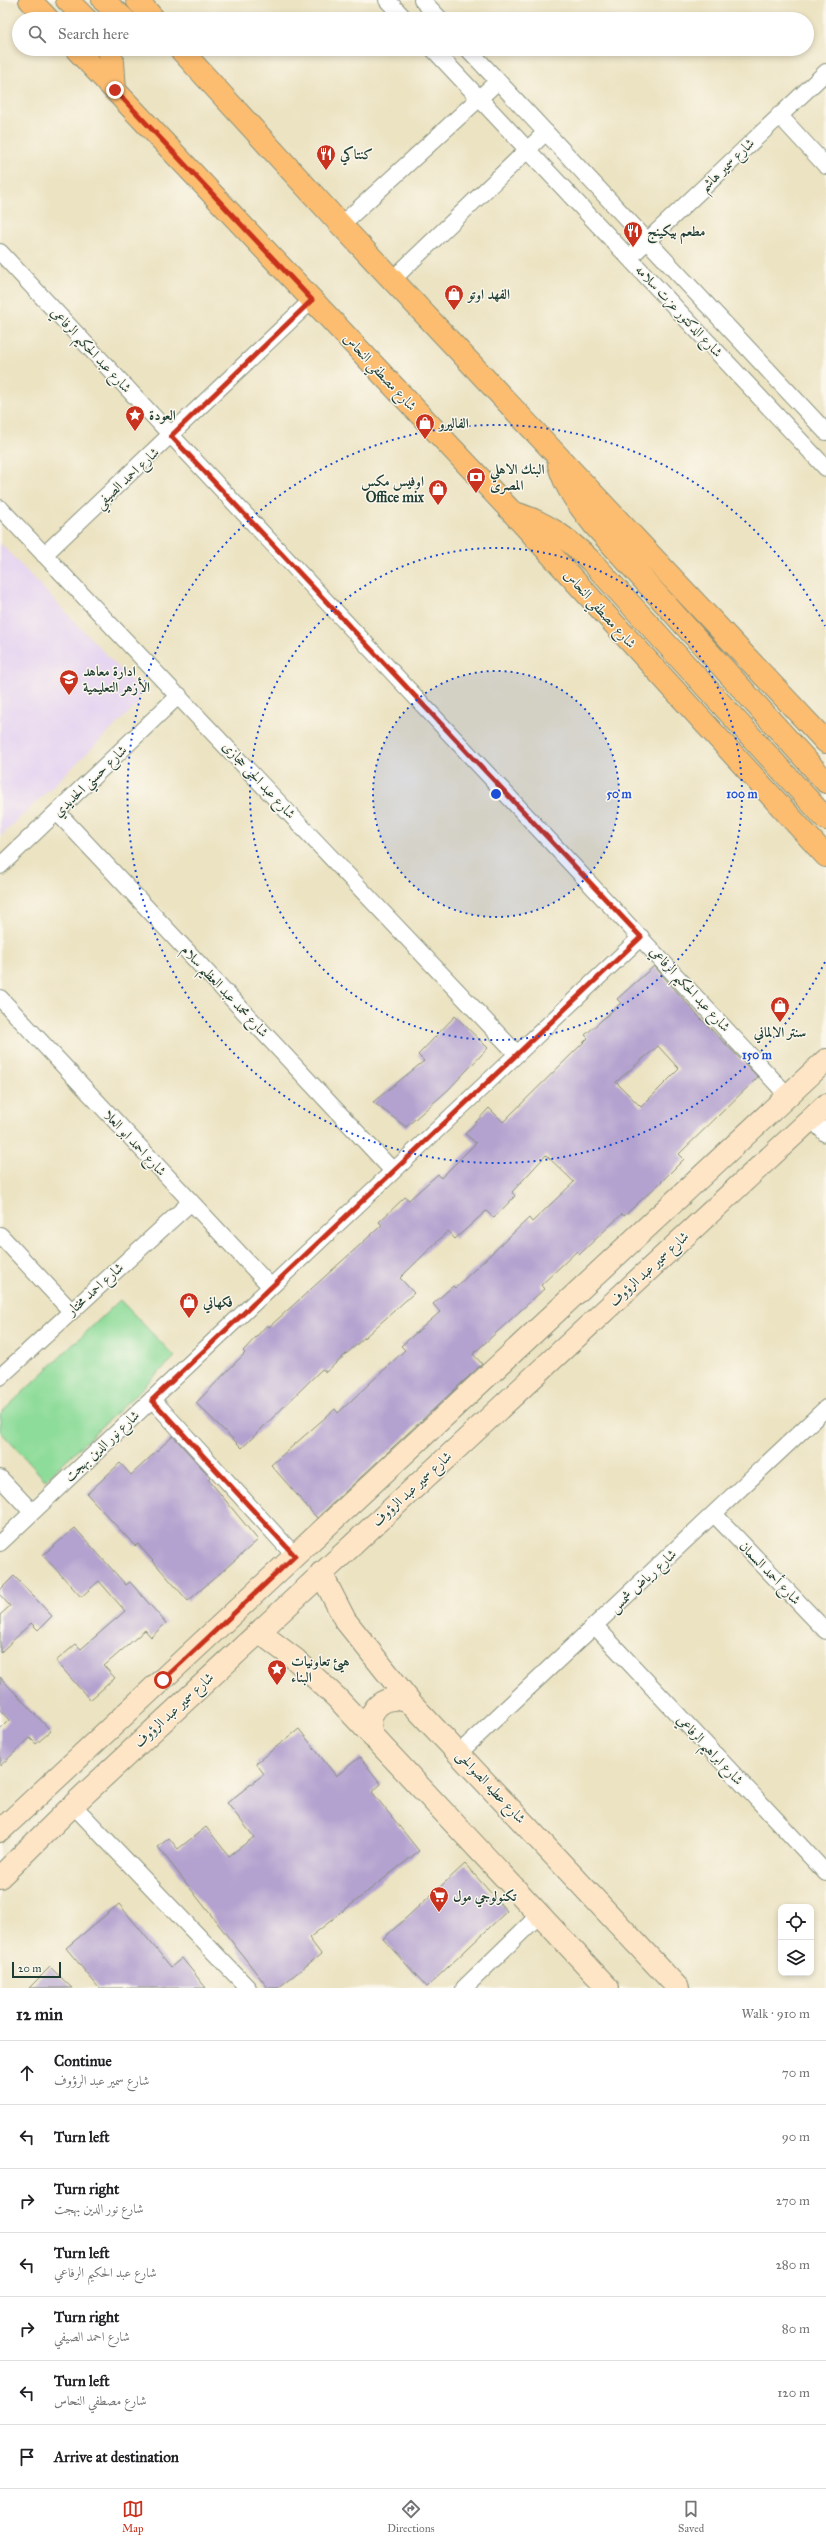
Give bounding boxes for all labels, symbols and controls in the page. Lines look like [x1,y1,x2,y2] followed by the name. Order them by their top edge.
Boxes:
[12,12,814,56] search box
[26,23,48,45] icon: search
[58,25,129,43] text: Search here
[106,81,124,99] route end
[696,135,762,199] street label: شارع سمير هاشم
[315,143,337,171] restaurant icon: كنتاكي
[339,146,373,166] place label: كنتاكي
[622,220,644,248] restaurant icon: مطعم بيكينج
[647,223,705,244] place label: مطعم بيكينج
[630,261,726,363] street label: شارع الدكتور عزت سلامه
[443,283,465,311] shop icon: الفهد اوتو
[466,286,510,303] place label: الفهد اوتو
[43,304,135,400] street label: شارع عبد الحكيم الرفاعي
[336,330,420,418] street label: شارع مصطفي النحاس
[124,404,146,432] place icon: العودة
[149,407,176,424] place label: العودة
[414,412,436,440] shop icon: الفاليرو
[437,415,469,432] place label: الفاليرو
[91,444,166,516] street label: شارع احمد الصيفي
[489,461,545,495] place label: البنك الاهلي المصرى
[465,466,487,494] bank icon: البنك الاهلي المصرى
[361,473,425,506] place label: اوفيس مكس Office mix
[427,478,449,506] shop icon: اوفيس مكس Office mix
[557,566,640,655] street label: شارع مصطفي النحاس
[83,663,150,697] place label: ادارة معاهد الأزهر التعليمية
[58,668,80,696] school or university icon: ادارة معاهد الأزهر التعليمية
[217,738,299,824] street label: شارع عبد الحى حجازى
[50,742,133,823] street label: شارع حسني الحديدي
[489,787,503,801] centre of rings
[606,787,633,801] text: 50 m
[726,787,759,801] text: 100 m
[174,941,272,1044] street label: شارع محمد عبد العظيم سلام
[642,943,734,1039] street label: شارع عبد الحكيم الرفاعي
[769,995,791,1023] shop icon: سنتر الالماني
[753,1024,806,1044] place label: سنتر الالماني
[742,1048,773,1062] text: 150 m
[98,1106,170,1182] street label: شارع احمد ابو العلا
[606,1228,694,1312] street label: شارع سمير عبد الرؤوف
[61,1259,129,1323] street label: شارع احمد مختار
[178,1291,200,1319] shop icon: فكهاني
[202,1294,233,1314] place label: فكهاني
[61,1407,145,1487] street label: شارع نور الدين بهجت
[369,1448,457,1532] street label: شارع سمير عبد الرؤوف
[733,1536,806,1610] street label: شارع أحمد السمان
[606,1546,682,1619] street label: شارع رياض شمس
[291,1653,349,1686] place label: هيئ تعاونيات البناء
[266,1658,288,1686] place icon: هيئ تعاونيات البناء
[131,1669,219,1753] street label: شارع سمير عبد الرؤوف
[154,1671,172,1689] route start
[670,1711,747,1792] street label: شارع ابراهيم الرفاعي
[451,1747,529,1829] street label: شارع عطيه الصوالحى
[428,1885,450,1913] supermarket icon: تكنولوجي مول
[453,1888,517,1908] place label: تكنولوجي مول
[778,1904,814,1976] map controls
[778,1904,814,1940] button: locate
[778,1940,814,1976] button: layers
[12,1960,61,1979] scale bar
[18,1962,41,1975] text: 20 m
[16,2004,63,2025] text: 12 min
[742,2006,810,2022] text: Walk · 910 m
[54,2052,112,2070] text: Continue
[16,2062,38,2084] icon: ahead
[782,2065,810,2081] text: 70 m
[54,2073,149,2089] text: شارع سمير عبد الرؤوف
[16,2126,38,2148] icon: left
[54,2128,110,2146] text: Turn left
[782,2129,810,2145] text: 90 m
[54,2180,119,2198] text: Turn right
[16,2190,38,2212] icon: right
[776,2193,810,2209] text: 270 m
[54,2201,144,2217] text: شارع نور الدين بهجت
[54,2244,110,2262] text: Turn left
[16,2254,38,2276] icon: left
[775,2257,810,2273] text: 280 m
[54,2265,157,2281] text: شارع عبد الحكيم الرفاعي
[54,2308,119,2326] text: Turn right
[16,2318,38,2340] icon: right
[782,2321,810,2337] text: 80 m
[54,2329,130,2345] text: شارع احمد الصيفي
[54,2372,110,2390] text: Turn left
[16,2382,38,2404] icon: left
[777,2385,810,2401] text: 120 m
[54,2393,147,2409] text: شارع مصطفي النحاس
[16,2446,38,2468] icon: arrive
[54,2448,179,2466] text: Arrive at destination
[122,2498,144,2535] tab: Map
[387,2498,435,2535] tab: Directions
[678,2498,704,2535] tab: Saved

